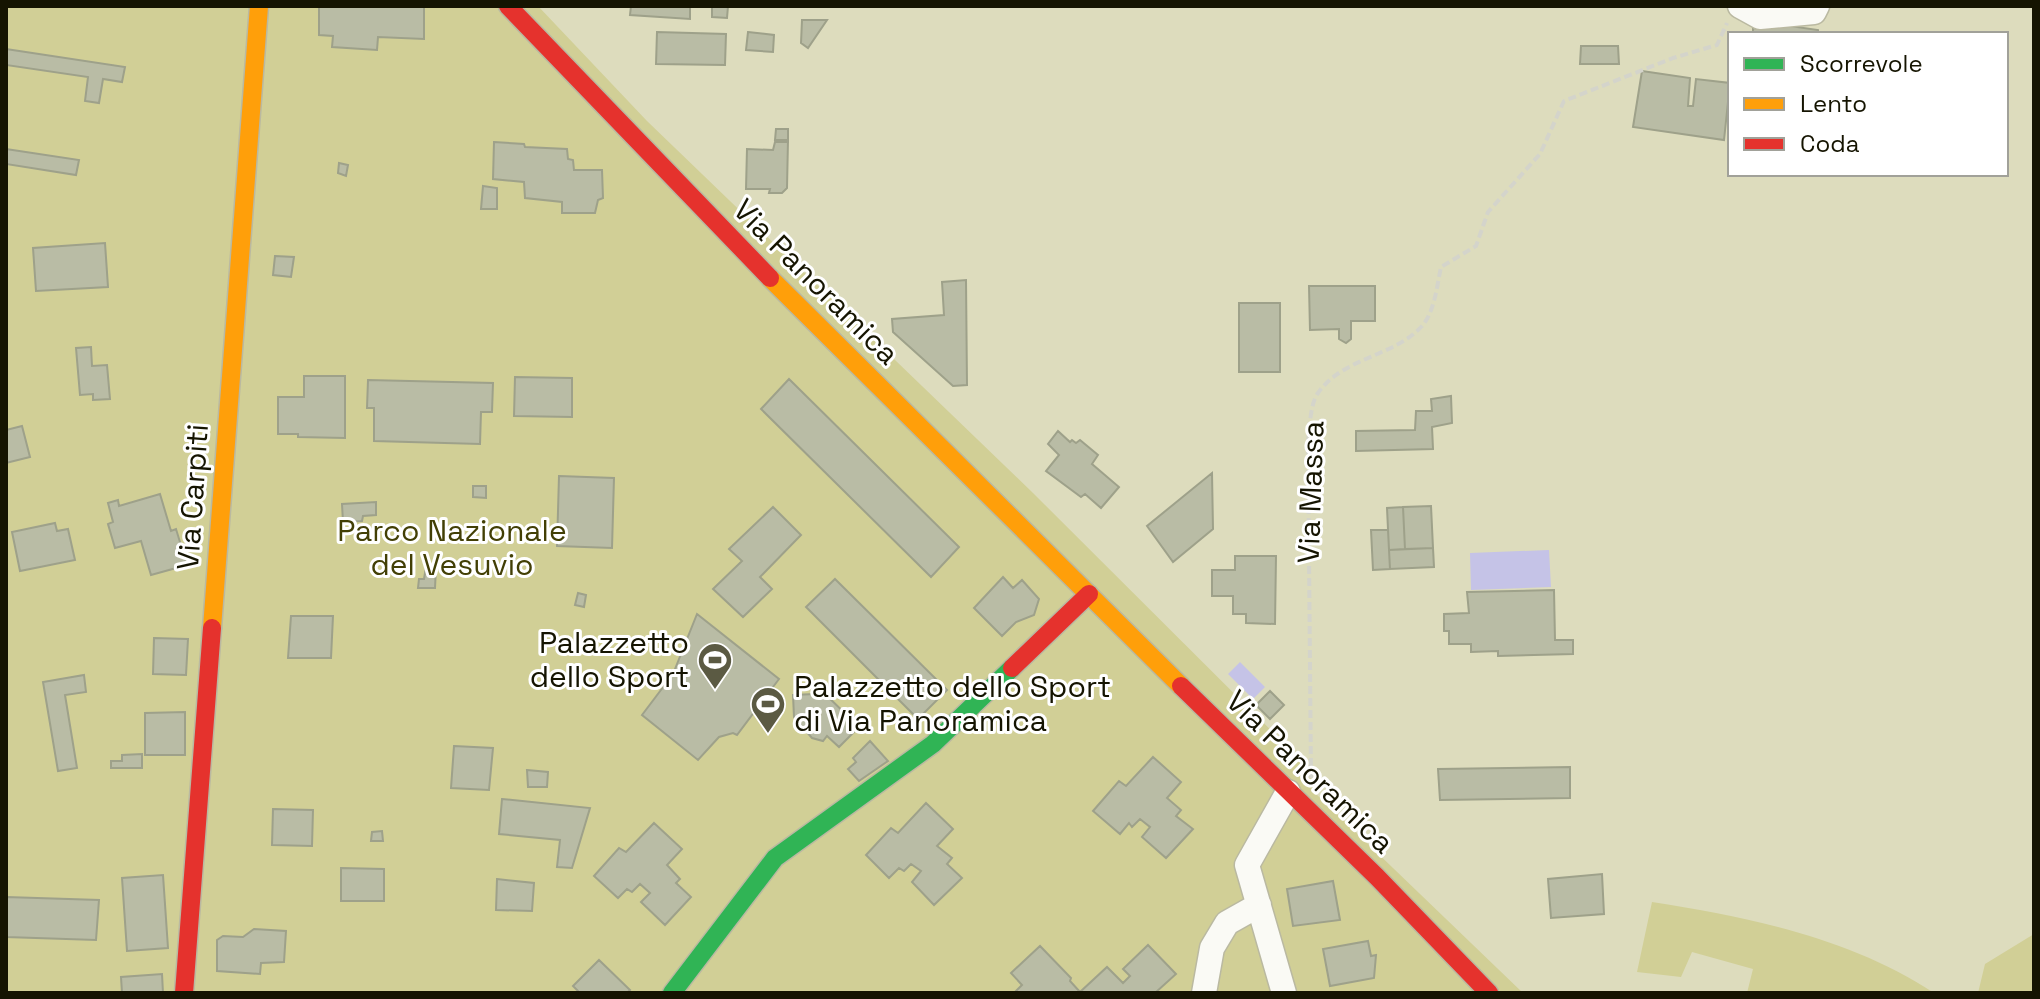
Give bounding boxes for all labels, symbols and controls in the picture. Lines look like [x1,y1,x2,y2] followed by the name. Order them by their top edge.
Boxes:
[1728,32,2008,176] legend
[1800,48,1923,79] text: Scorrevole
[1800,88,1867,119] text: Lento
[1800,128,1860,159] text: Coda
[725,190,908,373] street label: Via Panoramica
[1289,420,1332,564] street label: Via Massa
[168,423,217,571] street label: Via Carpiti
[337,511,567,584] park label: Parco Nazionale del Vesuvio
[530,623,689,696] place label: Palazzetto dello Sport
[696,641,734,691] sports icon: Palazzetto dello Sport
[794,667,1111,740] place label: Palazzetto dello Sport di Via Panoramica
[1218,681,1403,862] street label: Via Panoramica
[749,685,787,735] sports icon: Palazzetto dello Sport di Via Panoramica

